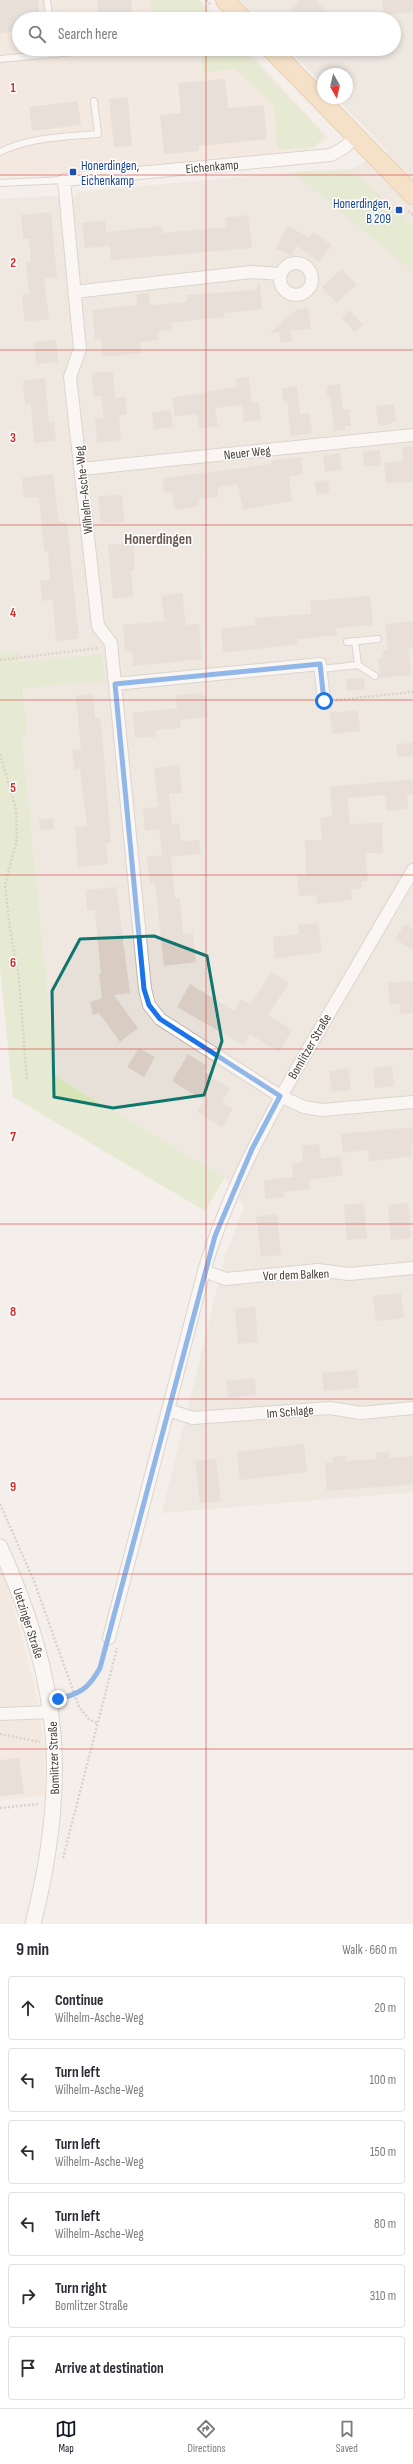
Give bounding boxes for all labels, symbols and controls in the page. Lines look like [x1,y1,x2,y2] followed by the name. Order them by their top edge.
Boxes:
[12,12,401,56] search box
[26,23,48,45] icon: search
[58,25,118,44] text: Search here
[317,68,353,104] north arrow
[10,80,16,96] text: 1
[185,157,239,177] street label: Eichenkamp
[81,158,139,189] place label: Honerdingen, Eichenkamp
[68,167,78,177] marker: Honerdingen, Eichenkamp
[333,196,391,227] place label: Honerdingen, B 209
[394,205,404,215] marker: Honerdingen, B 209
[10,255,16,271] text: 2
[10,430,16,446] text: 3
[223,443,271,463] street label: Neuer Weg
[71,445,97,535] street label: Wilhelm-Asche-Weg
[124,530,192,549] district label: Honerdingen
[10,605,16,621] text: 4
[315,692,333,710] route start
[10,780,16,796] text: 5
[10,955,16,971] text: 6
[285,1011,335,1082] street label: Bomlitzer Straße
[10,1129,16,1145] text: 7
[263,1266,330,1284] street label: Vor dem Balken
[10,1304,16,1320] text: 8
[266,1402,314,1422] street label: Im Schlage
[10,1479,16,1495] text: 9
[9,1586,47,1661] street label: Uetzinger Straße
[49,1690,67,1708] route end
[45,1721,63,1795] street label: Bomlitzer Straße
[16,1940,49,1960] text: 9 min
[342,1942,397,1958] text: Walk · 660 m
[55,1991,104,2010] text: Continue
[17,1997,39,2019] icon: ahead
[374,2000,396,2016] text: 20 m
[55,2010,144,2026] text: Wilhelm-Asche-Weg
[55,2063,100,2082] text: Turn left
[17,2069,39,2091] icon: left
[369,2072,396,2088] text: 100 m
[55,2082,144,2098] text: Wilhelm-Asche-Weg
[55,2135,100,2154] text: Turn left
[17,2141,39,2163] icon: left
[370,2144,396,2160] text: 150 m
[55,2154,144,2170] text: Wilhelm-Asche-Weg
[55,2207,100,2226] text: Turn left
[17,2213,39,2235] icon: left
[374,2216,396,2232] text: 80 m
[55,2226,144,2242] text: Wilhelm-Asche-Weg
[55,2279,107,2298] text: Turn right
[17,2285,39,2307] icon: right
[370,2288,396,2304] text: 310 m
[55,2298,128,2314] text: Bomlitzer Straße
[17,2357,39,2379] icon: arrive
[55,2359,164,2378] text: Arrive at destination
[55,2418,77,2455] tab: Map
[188,2418,225,2455] tab: Directions
[336,2418,358,2455] tab: Saved

